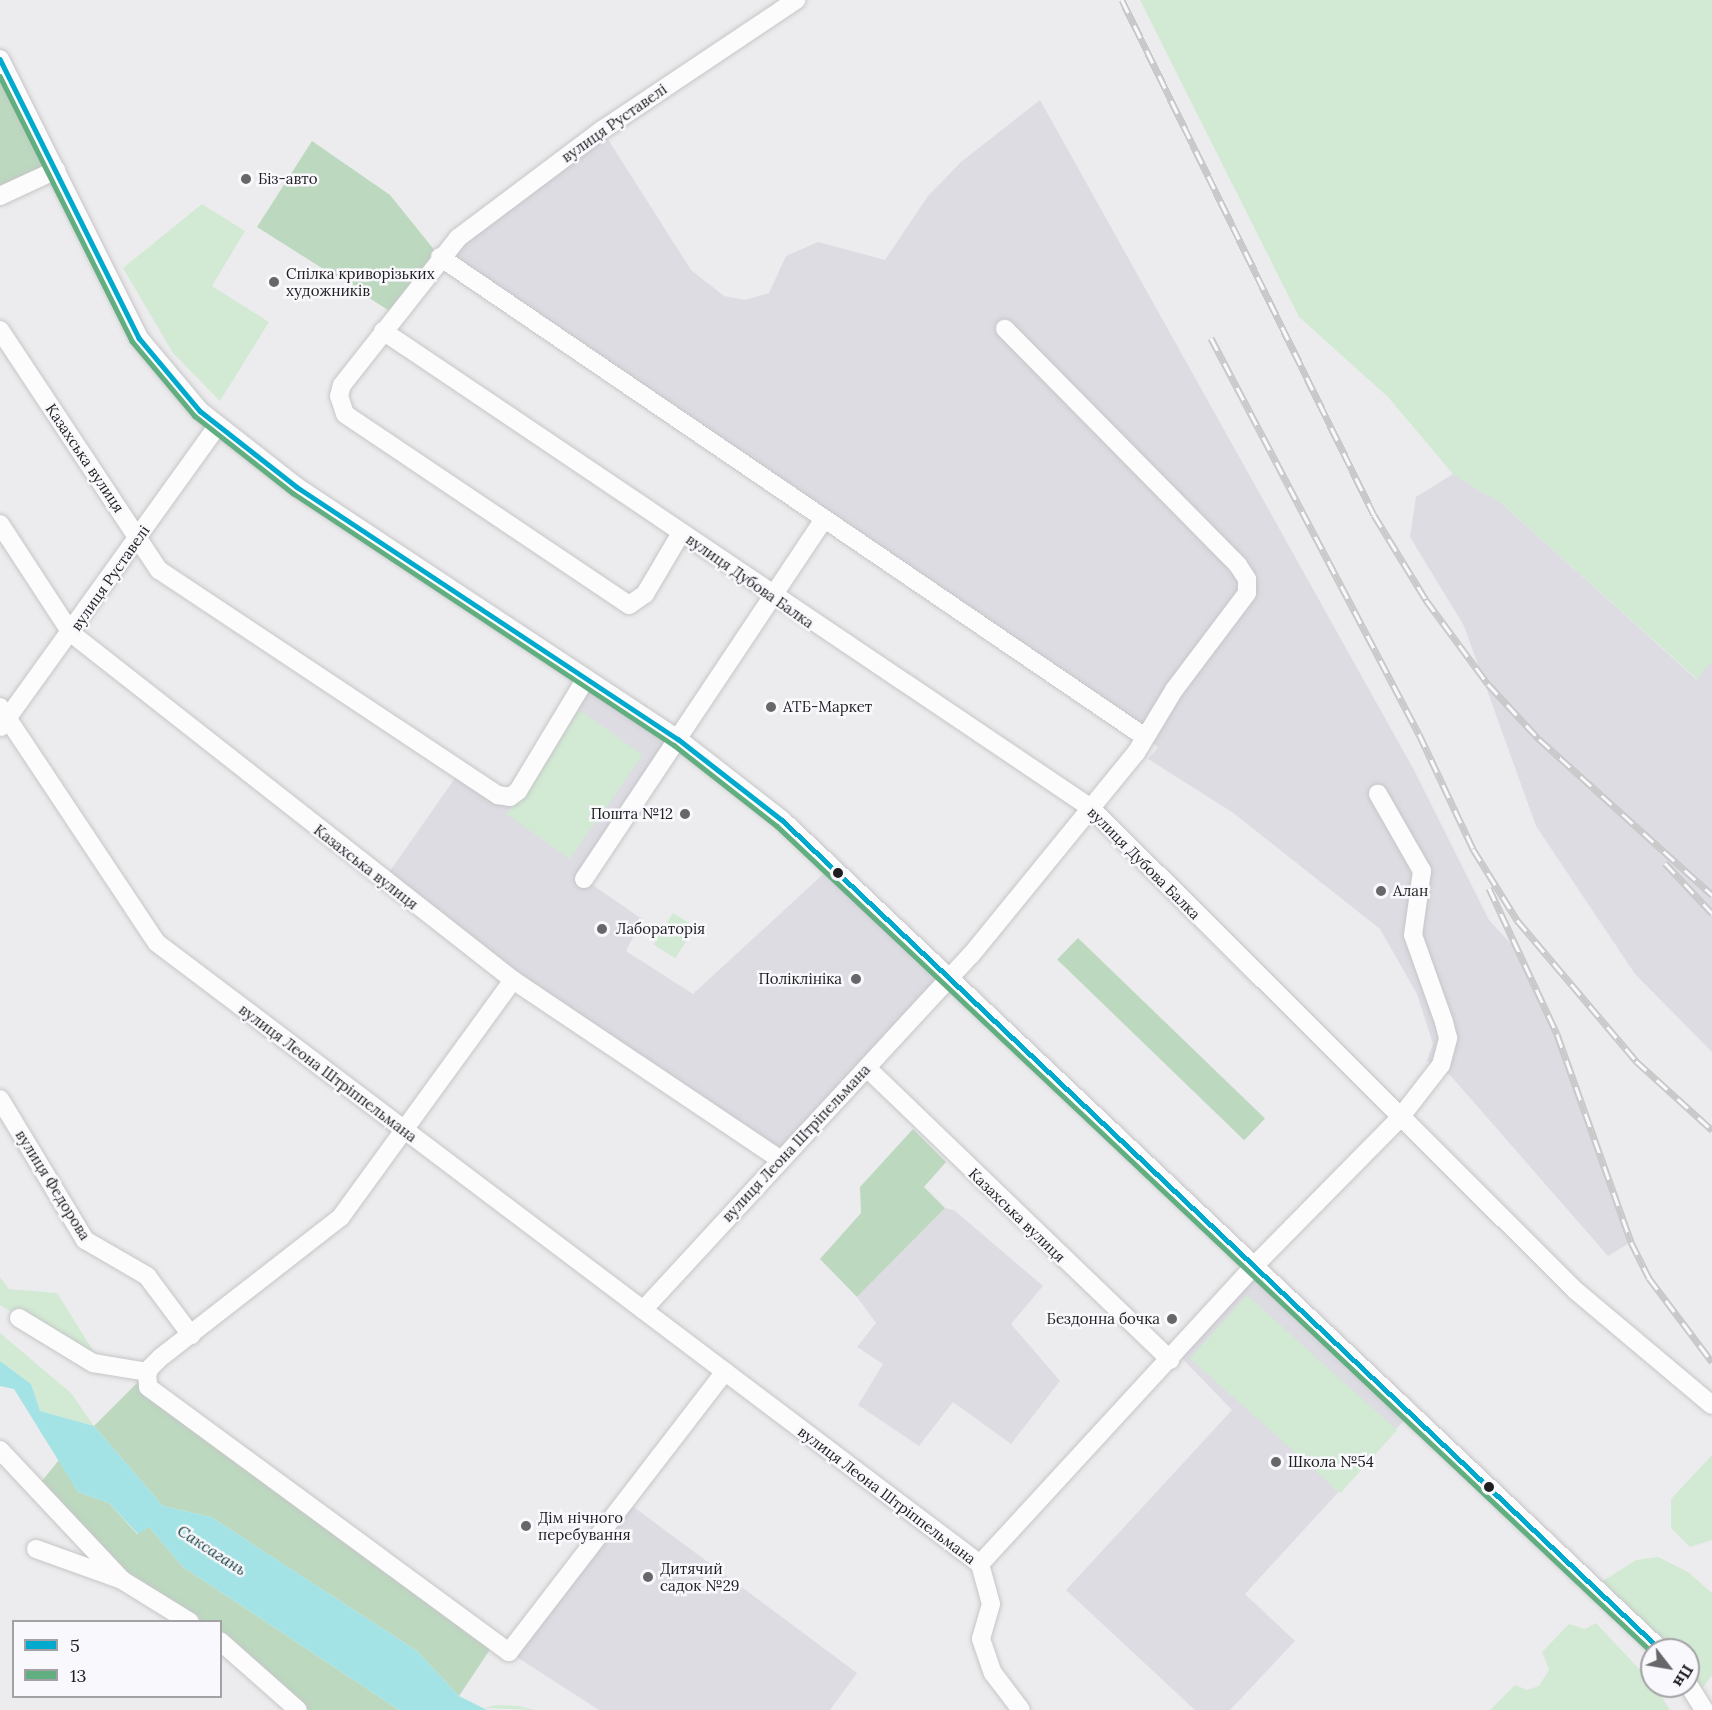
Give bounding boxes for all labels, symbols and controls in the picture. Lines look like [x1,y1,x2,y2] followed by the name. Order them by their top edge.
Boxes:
[558,80,670,166] street label: вулиця Руставелі
[258,170,318,188] place label: Біз-авто
[239,172,253,186] marker: Біз-авто
[286,264,435,299] place label: Спілка криворізьких художників
[267,275,281,289] marker: Спілка криворізьких художників
[42,400,128,516] street label: Казахська вулиця
[67,522,153,634] street label: вулиця Руставелі
[683,530,817,632] street label: вулиця Дубова Балка
[783,698,872,716] place label: АТБ-Маркет
[764,700,778,714] marker: АТБ-Маркет
[1084,803,1204,923] street label: вулиця Дубова Балка
[591,805,673,823] place label: Пошта №12
[678,807,692,821] marker: Пошта №12
[310,821,422,913] street label: Казахська вулиця
[832,867,844,879] unlabelled marker
[1393,882,1428,900] place label: Алан
[1374,884,1388,898] marker: Алан
[593,920,611,938] marker: Лабораторія
[616,920,705,938] place label: Лабораторія
[759,970,842,988] place label: Поліклініка
[847,970,865,988] marker: Поліклініка
[236,1000,420,1146] street label: вулиця Леона Штріппельмана
[718,1061,874,1225] street label: вулиця Леона Штріпельмана
[12,1127,94,1243] street label: вулиця Федорова
[965,1164,1069,1266] street label: Казахська вулиця
[1047,1310,1160,1328] place label: Бездонна бочка
[1165,1312,1179,1326] marker: Бездонна бочка
[795,1422,979,1568] street label: вулиця Леона Штріппельмана
[1288,1453,1374,1471] place label: Школа №54
[1269,1455,1283,1469] marker: Школа №54
[1483,1481,1495,1493] unlabelled marker
[538,1508,631,1543] place label: Дім нічного перебування
[519,1519,533,1533] marker: Дім нічного перебування
[174,1521,250,1579] water label: Саксагань
[660,1559,739,1594] place label: Дитячий садок №29
[641,1570,655,1584] marker: Дитячий садок №29
[12,1620,222,1698] legend
[70,1634,80,1657] text: 5
[1640,1638,1700,1698] north arrow
[1669,1661,1698,1691] text: Пн
[70,1664,87,1687] text: 13

